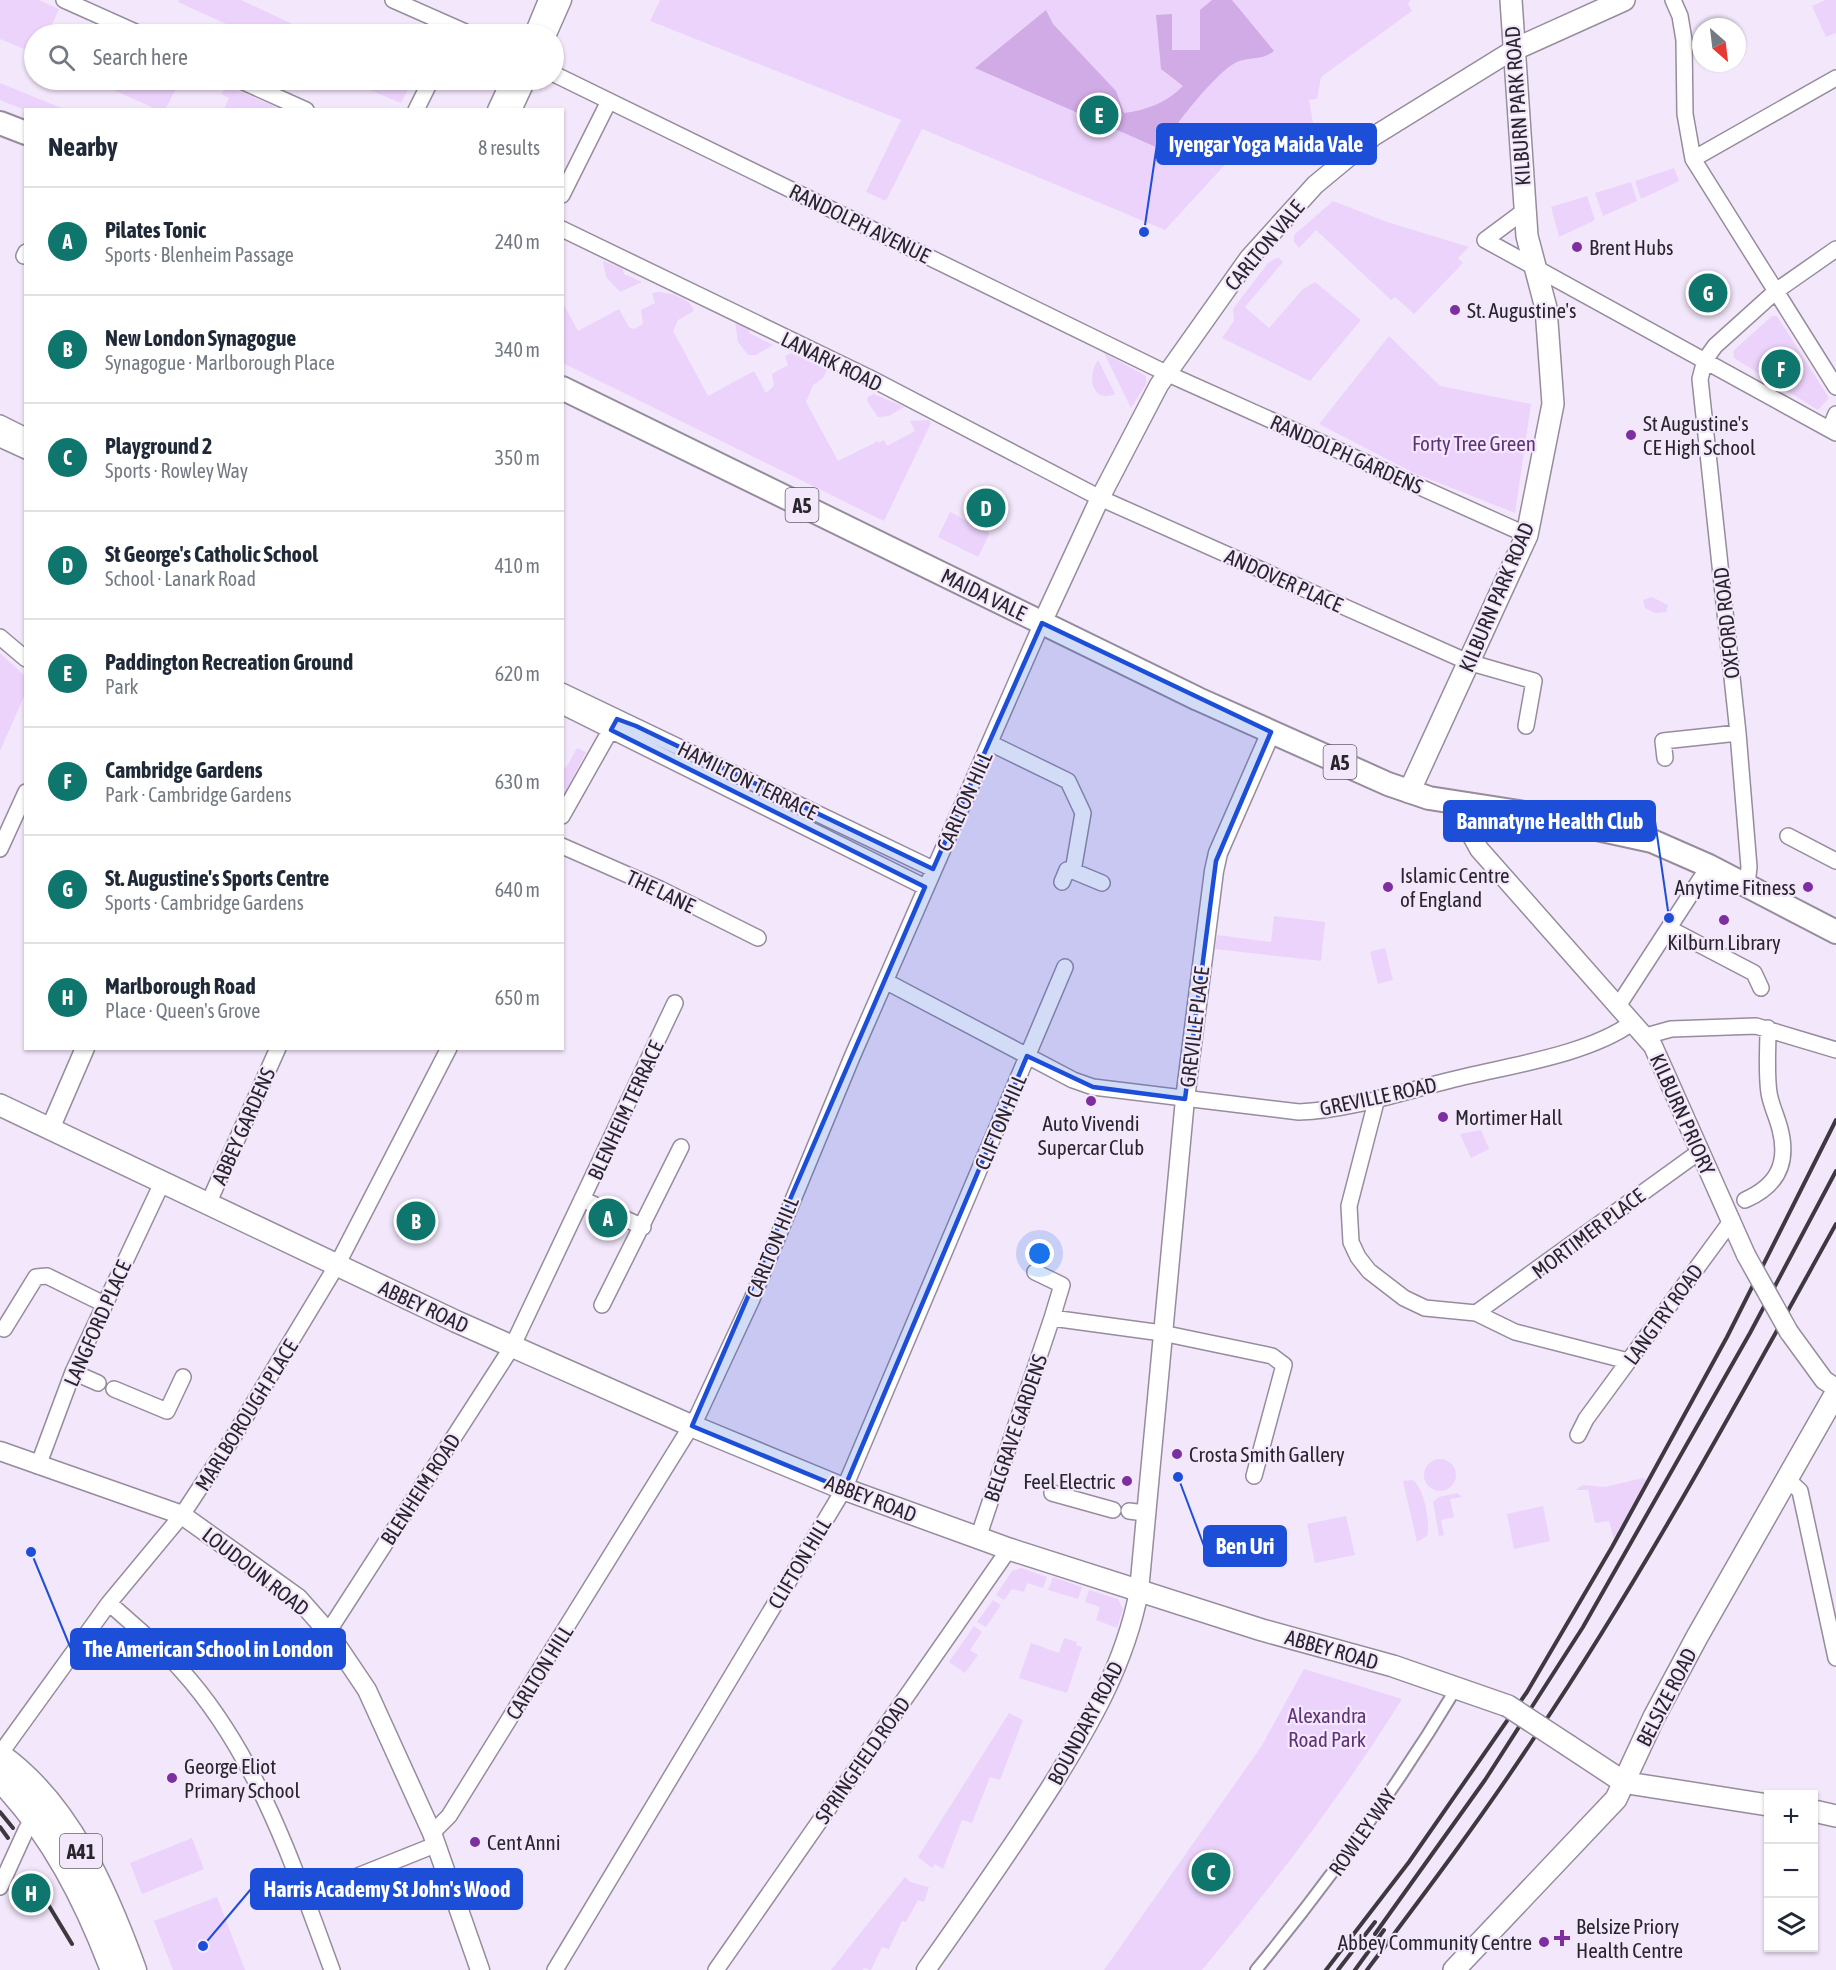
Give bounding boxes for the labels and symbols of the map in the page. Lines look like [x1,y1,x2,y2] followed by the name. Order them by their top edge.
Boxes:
[1692,18,1746,72] north arrow
[1499,25,1535,187] street label: KILBURN PARK ROAD
[1080,92,1118,138] pin: E
[1157,124,1376,164] callout: Iyengar Yoga Maida Vale
[1169,131,1363,157] text: Iyengar Yoga Maida Vale
[786,179,934,267] street label: RANDOLPH AVENUE
[1219,195,1309,295] street label: CARLTON VALE
[1589,235,1674,259] place label: Brent Hubs
[1570,240,1584,254] marker: Brent Hubs
[1688,270,1728,316] pin: G
[1467,298,1576,322] place label: St. Augustine's
[1448,303,1462,317] marker: St. Augustine's
[778,326,886,396] street label: LANARK ROAD
[1762,346,1800,392] pin: F
[1267,410,1427,498] street label: RANDOLPH GARDENS
[1643,411,1756,459] place label: St Augustine's CE High School
[1624,428,1638,442] marker: St Augustine's CE High School
[1412,431,1536,455] park label: Forty Tree Green
[966,486,1006,530] pin: D
[786,488,818,522] road number: A5
[1454,519,1538,675] street label: KILBURN PARK ROAD
[1221,543,1347,617] street label: ANDOVER PLACE
[937,563,1031,625] street label: MAIDA VALE
[1708,566,1744,680] street label: OXFORD ROAD
[674,736,822,824] street label: HAMILTON TERRACE
[1324,745,1356,779] road number: A5
[931,747,997,855] street label: CARLTON HILL
[1444,801,1655,841] callout: Bannatyne Health Club
[1457,808,1643,834] text: Bannatyne Health Club
[1400,863,1510,911] place label: Islamic Centre of England
[623,865,699,917] street label: THE LANE
[1675,875,1796,899] place label: Anytime Fitness
[1381,880,1395,894] marker: Islamic Centre of England
[1801,880,1815,894] marker: Anytime Fitness
[1717,913,1731,927] marker: Kilburn Library
[1667,930,1781,954] place label: Kilburn Library
[1175,965,1213,1089] street label: GREVILLE PLACE
[582,1037,668,1183] street label: BLENHEIM TERRACE
[1646,1050,1721,1179] street label: KILBURN PRIORY
[207,1064,279,1188] street label: ABBEY GARDENS
[969,1071,1031,1173] street label: CLIFTON HILL
[1317,1072,1439,1120] street label: GREVILLE ROAD
[1084,1094,1098,1108] marker: Auto Vivendi Supercar Club
[1455,1105,1563,1129] place label: Mortimer Hall
[1436,1110,1450,1124] marker: Mortimer Hall
[1038,1111,1144,1159] place label: Auto Vivendi Supercar Club
[1527,1183,1649,1283] street label: MORTIMER PLACE
[741,1193,803,1301] street label: CARLTON HILL
[588,1196,628,1240] pin: A
[396,1198,436,1244] pin: B
[1025,1239,1054,1268] your location
[59,1256,135,1390] street label: LANGFORD PLACE
[1619,1259,1707,1369] street label: LANGTRY ROAD
[375,1275,473,1337] street label: ABBEY ROAD
[190,1335,302,1495] street label: MARLBOROUGH PLACE
[979,1351,1051,1505] street label: BELGRAVE GARDENS
[375,1429,465,1549] street label: BLENHEIM ROAD
[1189,1442,1345,1466] place label: Crosta Smith Gallery
[1170,1447,1184,1461] marker: Crosta Smith Gallery
[1023,1469,1115,1493] place label: Feel Electric
[822,1470,920,1526] street label: ABBEY ROAD
[1120,1474,1134,1488] marker: Feel Electric
[763,1513,835,1613] street label: CLIFTON HILL
[198,1522,314,1620] street label: LOUDOUN ROAD
[1204,1526,1286,1566] callout: Ben Uri
[1216,1533,1274,1559] text: Ben Uri
[501,1620,577,1724] street label: CARLTON HILL
[1283,1624,1381,1674] street label: ABBEY ROAD
[71,1629,345,1669] callout: The American School in London
[83,1636,333,1662] text: The American School in London
[1631,1644,1701,1750] street label: BELSIZE ROAD
[1042,1657,1128,1789] street label: BOUNDARY ROAD
[810,1692,914,1828] street label: SPRINGFIELD ROAD
[1288,1703,1366,1751] park label: Alexandra Road Park
[184,1754,300,1802] place label: George Eliot Primary School
[165,1771,179,1785] marker: George Eliot Primary School
[1323,1784,1401,1880] street label: ROWLEY WAY
[487,1830,561,1854] place label: Cent Anni
[60,1834,102,1868] road number: A41
[468,1835,482,1849] marker: Cent Anni
[1192,1850,1230,1894] pin: C
[251,1869,522,1909] callout: Harris Academy St John's Wood
[12,1870,51,1916] pin: H
[264,1876,510,1902] text: Harris Academy St John's Wood
[1576,1914,1683,1962] place label: Belsize Priory Health Centre
[1553,1929,1571,1947] marker: Belsize Priory Health Centre
[1338,1930,1532,1954] place label: Abbey Community Centre
[1537,1935,1551,1949] marker: Abbey Community Centre

